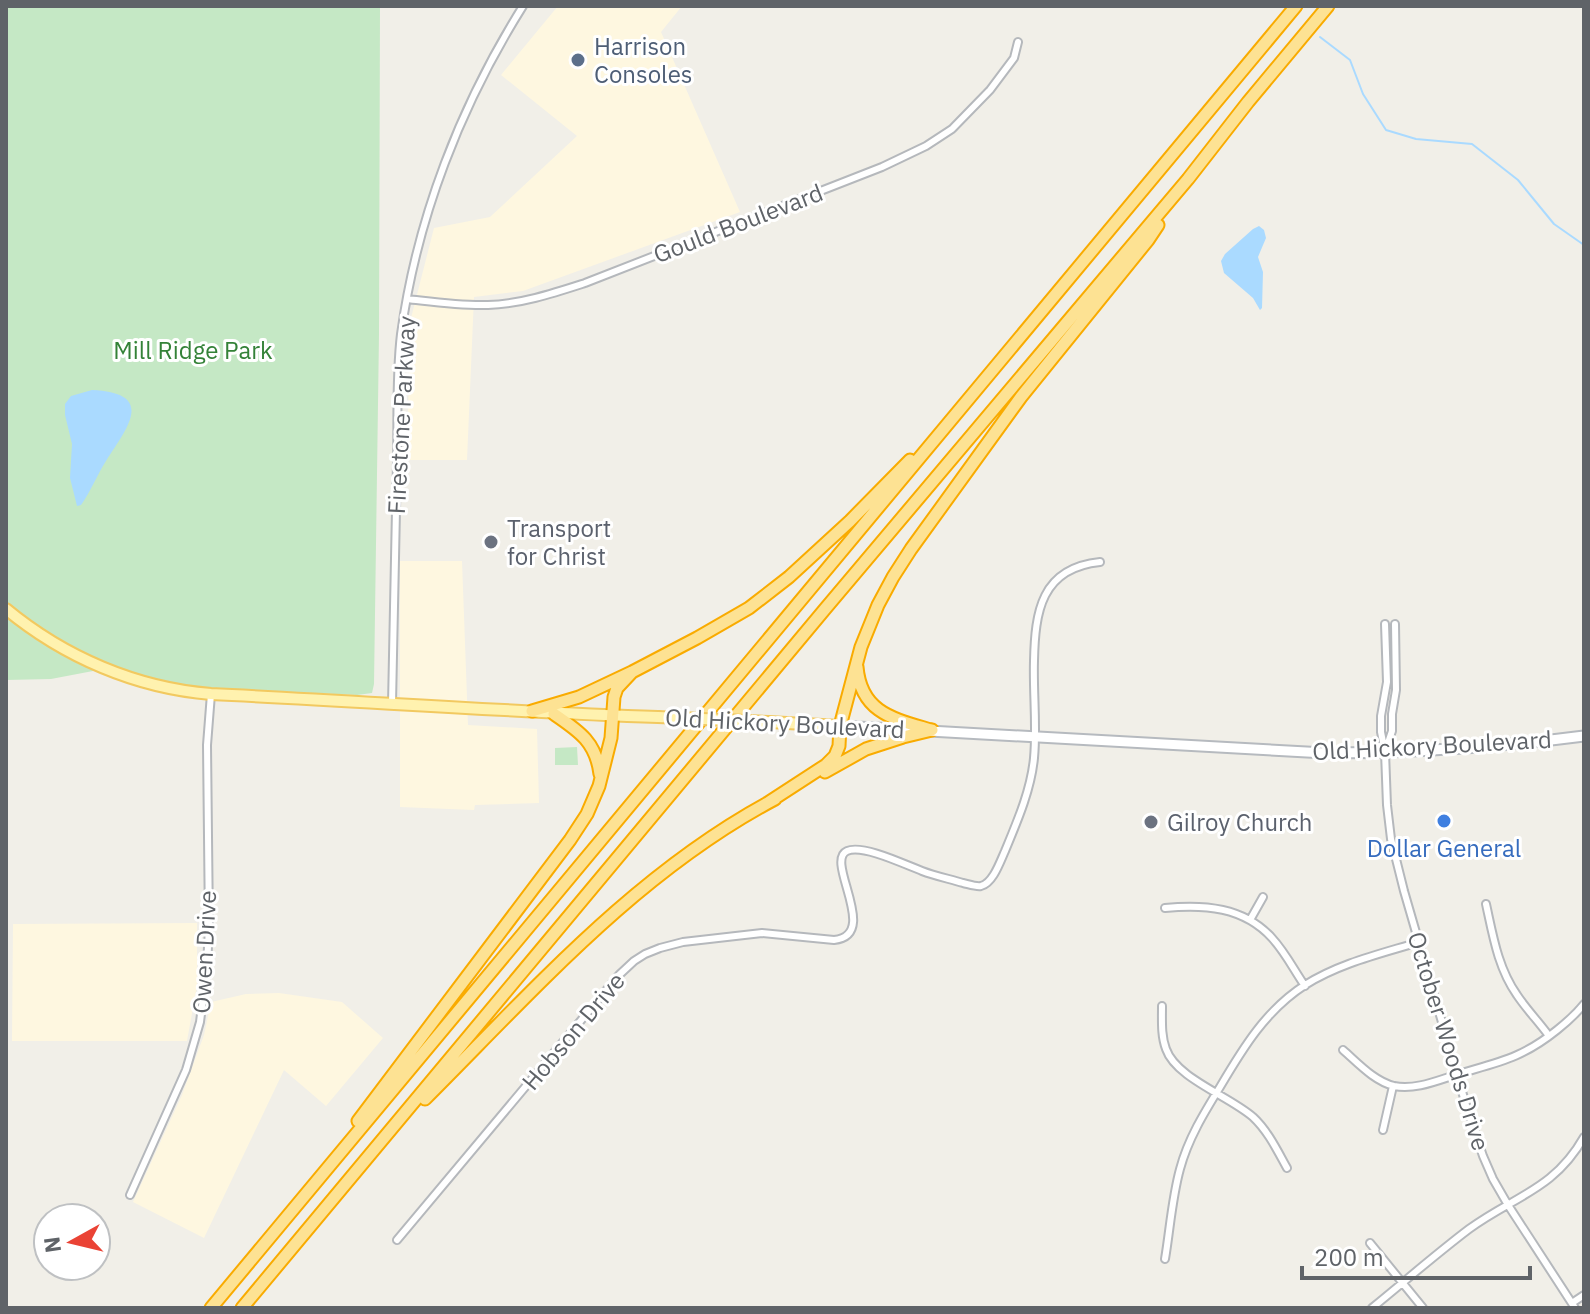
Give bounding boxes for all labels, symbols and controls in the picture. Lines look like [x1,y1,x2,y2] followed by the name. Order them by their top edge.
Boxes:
[594,30,693,90] place label: Harrison Consoles
[569,51,587,69] marker: Harrison Consoles
[649,176,827,270] street label: Gould Boulevard
[380,315,422,515] street label: Firestone Parkway
[113,334,273,366] park label: Mill Ridge Park
[507,512,611,572] place label: Transport for Christ
[482,533,500,551] marker: Transport for Christ
[664,701,906,745] street label: Old Hickory Boulevard
[1311,723,1553,767] street label: Old Hickory Boulevard
[1167,806,1312,838] place label: Gilroy Church
[1435,812,1453,830] marker: Dollar General
[1142,813,1160,831] marker: Gilroy Church
[1367,832,1521,864] place label: Dollar General
[185,890,223,1014] street label: Owen Drive
[1400,928,1498,1154] street label: October Woods Drive
[514,965,632,1097] street label: Hobson Drive
[32,1202,112,1282] north arrow
[1302,1230,1530,1280] scale bar
[36,1235,67,1255] text: N
[1314,1241,1384,1273] text: 200 m

